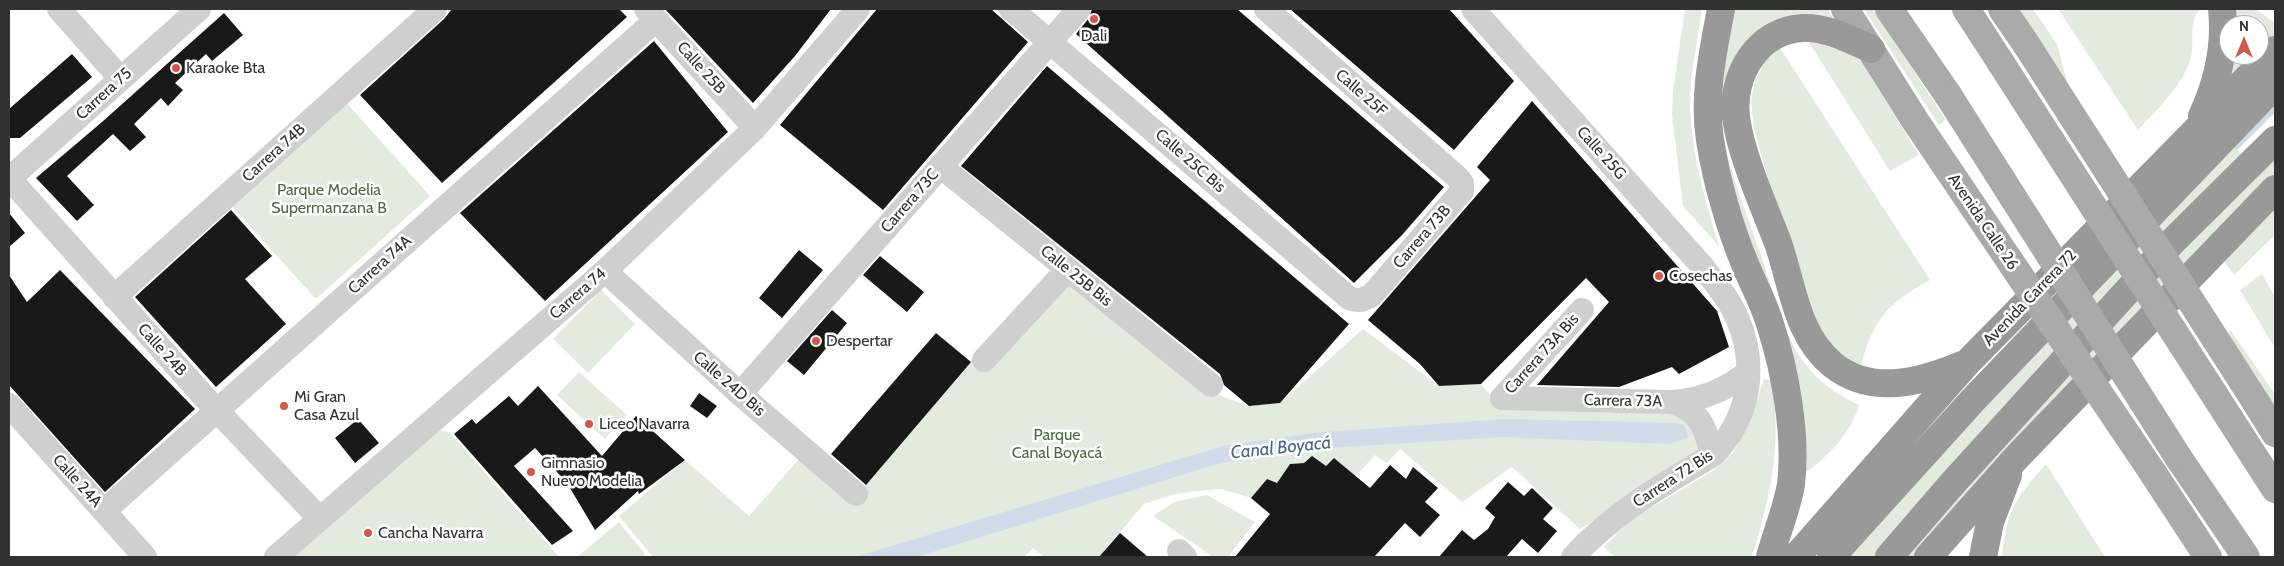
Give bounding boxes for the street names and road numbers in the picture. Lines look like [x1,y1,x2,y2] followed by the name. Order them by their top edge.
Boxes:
[673,38,729,98] street label: Calle 25B
[72,64,136,124] street label: Carrera 75
[1331,65,1391,121] street label: Calle 25F
[239,120,309,186] street label: Carrera 74B
[1572,123,1630,183] street label: Calle 25G
[1151,125,1229,197] street label: Calle 25C Bis
[877,165,943,237] street label: Carrera 73C
[1944,170,2022,274] street label: Avenida Calle 26
[1389,201,1455,273] street label: Carrera 73B
[344,232,416,298] street label: Carrera 74A
[1036,241,1116,311] street label: Calle 25B Bis
[1979,246,2081,350] street label: Avenida Carrera 72
[546,264,610,324] street label: Carrera 74
[1501,310,1583,398] street label: Carrera 73A Bis
[133,320,191,380] street label: Calle 24B
[689,348,769,420] street label: Calle 24D Bis
[1584,391,1662,411] street label: Carrera 73A
[1629,446,1717,512] street label: Carrera 72 Bis
[48,451,106,511] street label: Calle 24A

